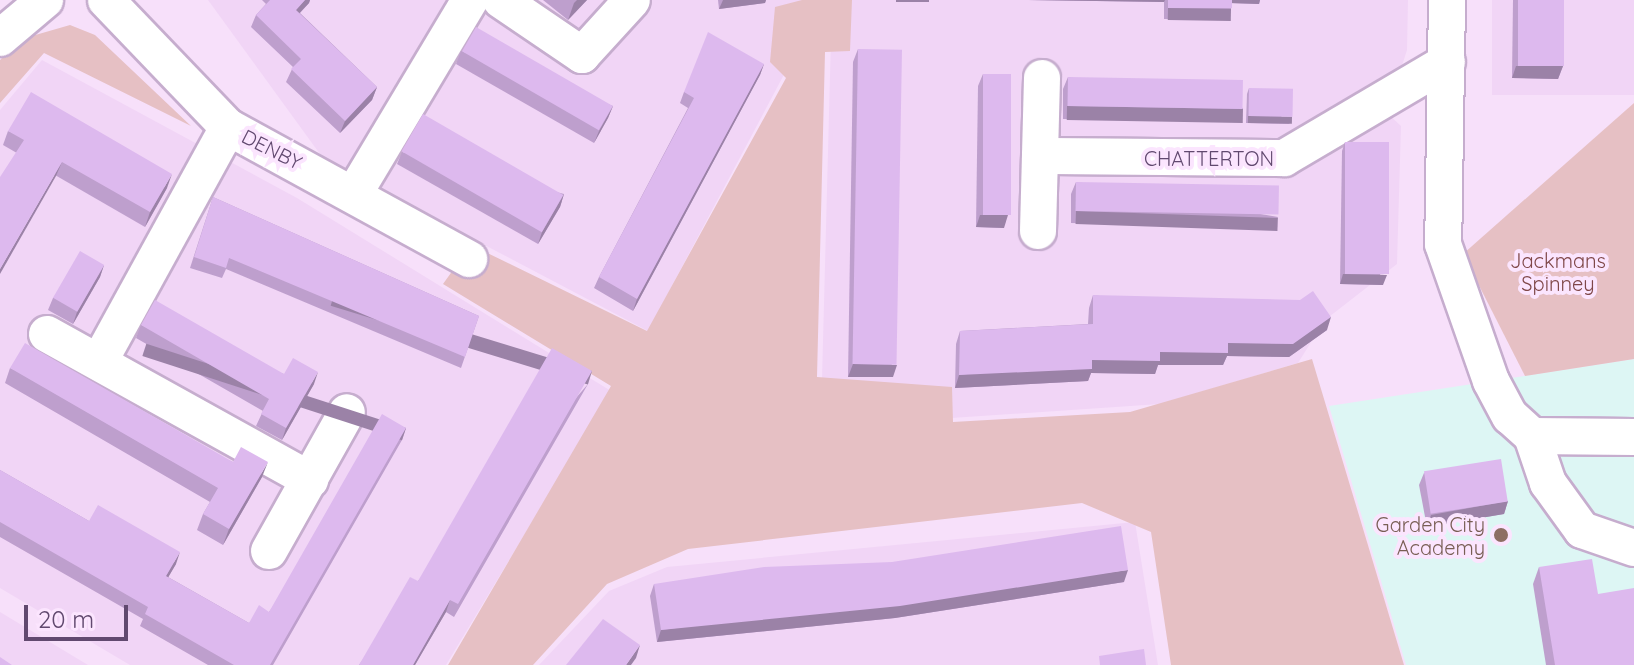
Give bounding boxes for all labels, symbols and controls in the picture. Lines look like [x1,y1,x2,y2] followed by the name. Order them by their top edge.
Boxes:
[238,124,306,174] street label: DENBY
[1144,146,1274,170] street label: CHATTERTON
[1510,249,1606,296] park label: Jackmans Spinney
[1376,512,1485,559] place label: Garden City Academy
[1492,526,1510,544] marker: Garden City Academy
[28,589,132,639] scale bar
[38,604,94,634] text: 20 m

